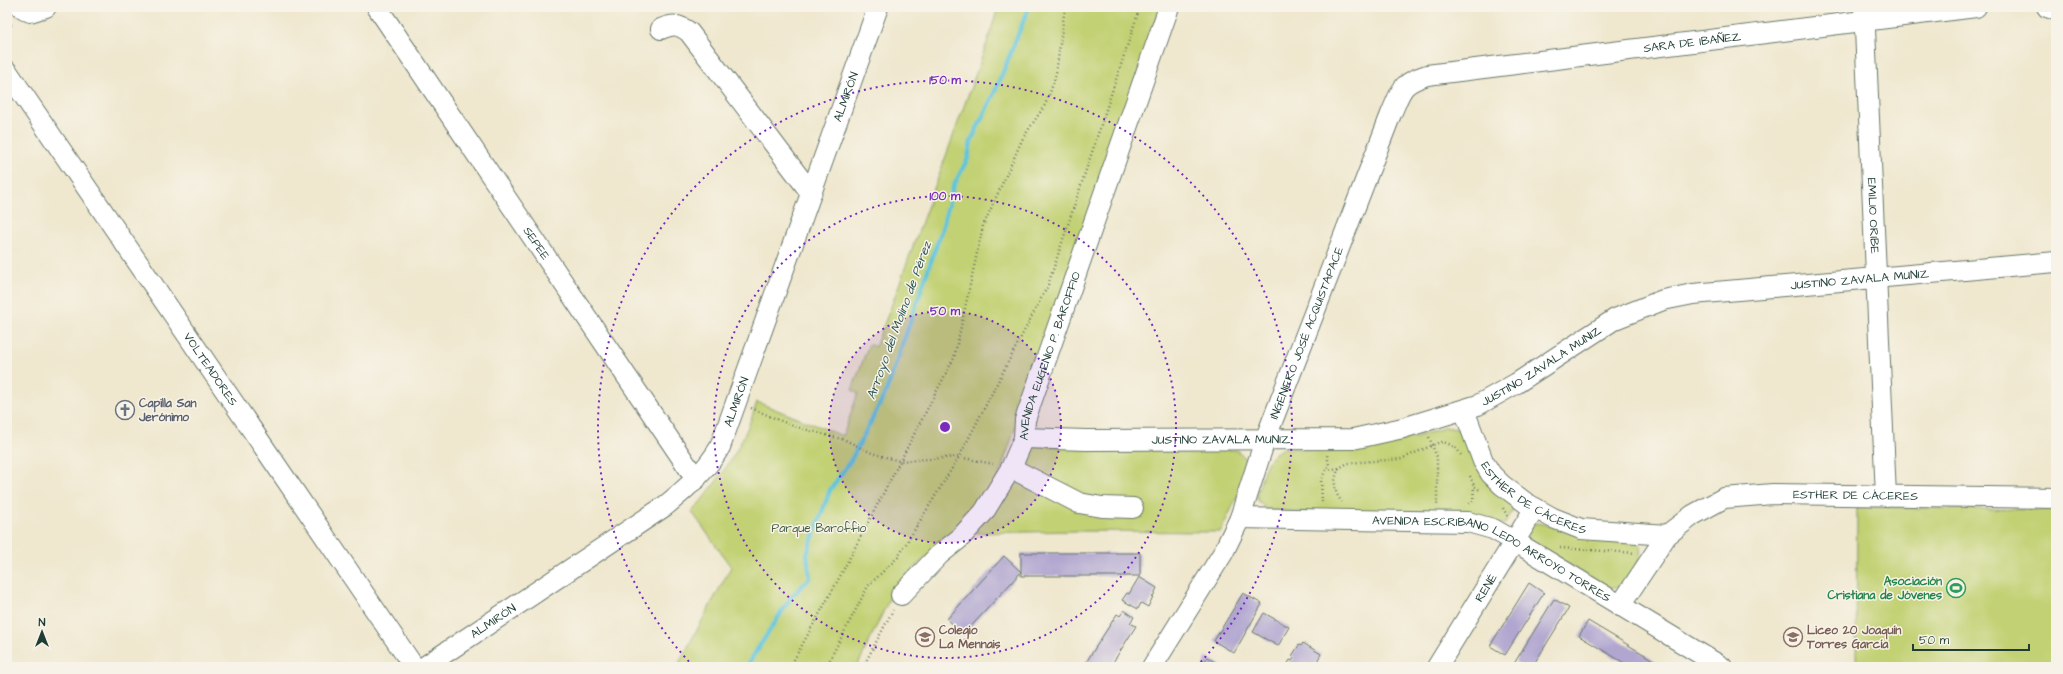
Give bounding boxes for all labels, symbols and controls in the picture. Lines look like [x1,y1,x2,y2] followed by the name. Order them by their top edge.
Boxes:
[1642,28,1743,57] street label: SARA DE IBAÑEZ
[829,69,863,124] street label: ALMIRÓN
[929,72,962,89] text: 150 m
[1863,177,1883,254] street label: EMILIO ORIBE
[930,188,961,205] text: 100 m
[519,223,553,263] street label: SEPEE
[862,238,937,402] water label: Arroyo del Molino de Pérez
[1266,244,1348,422] street label: INGENIERO JOSÉ ACQUISTAPACE
[1790,265,1930,294] street label: JUSTINO ZAVALA MUNIZ
[1016,270,1085,441] street label: AVENIDA EUGENIO P. BAROFFIO
[930,303,961,320] text: 50 m
[1478,322,1605,411] street label: JUSTINO ZAVALA MUNIZ
[179,329,241,410] street label: VOLTEADORES
[720,374,754,429] street label: ALMIRÓN
[138,395,197,426] place label: Capilla San Jerónimo
[114,399,136,421] church icon: Capilla San Jerónimo
[938,420,952,434] centre of rings
[1151,431,1291,449] street label: JUSTINO ZAVALA MUNIZ
[1476,459,1587,538] street label: ESTHER DE CÁCERES
[1793,486,1918,505] street label: ESTHER DE CÁCERES
[1372,512,1614,607] street label: AVENIDA ESCRIBANO LEDO ARROYO TORRES
[772,520,867,537] park label: Parque Baroffio
[1471,571,1501,605] street label: RENÉ
[1828,573,1942,604] place label: Asociación Cristiana de Jóvenes
[1945,577,1967,599] sports icon: Asociación Cristiana de Jóvenes
[467,600,520,643] street label: ALMIRÓN
[22,612,62,652] north arrow
[39,615,46,630] text: N
[939,622,1001,653] place label: Colegio La Mennais
[1806,622,1901,653] place label: Liceo 20 Joaquín Torres García
[914,626,936,648] school or university icon: Colegio La Mennais
[1782,626,1804,648] school or university icon: Liceo 20 Joaquín Torres García
[1913,626,2029,652] scale bar
[1919,632,1950,649] text: 50 m

